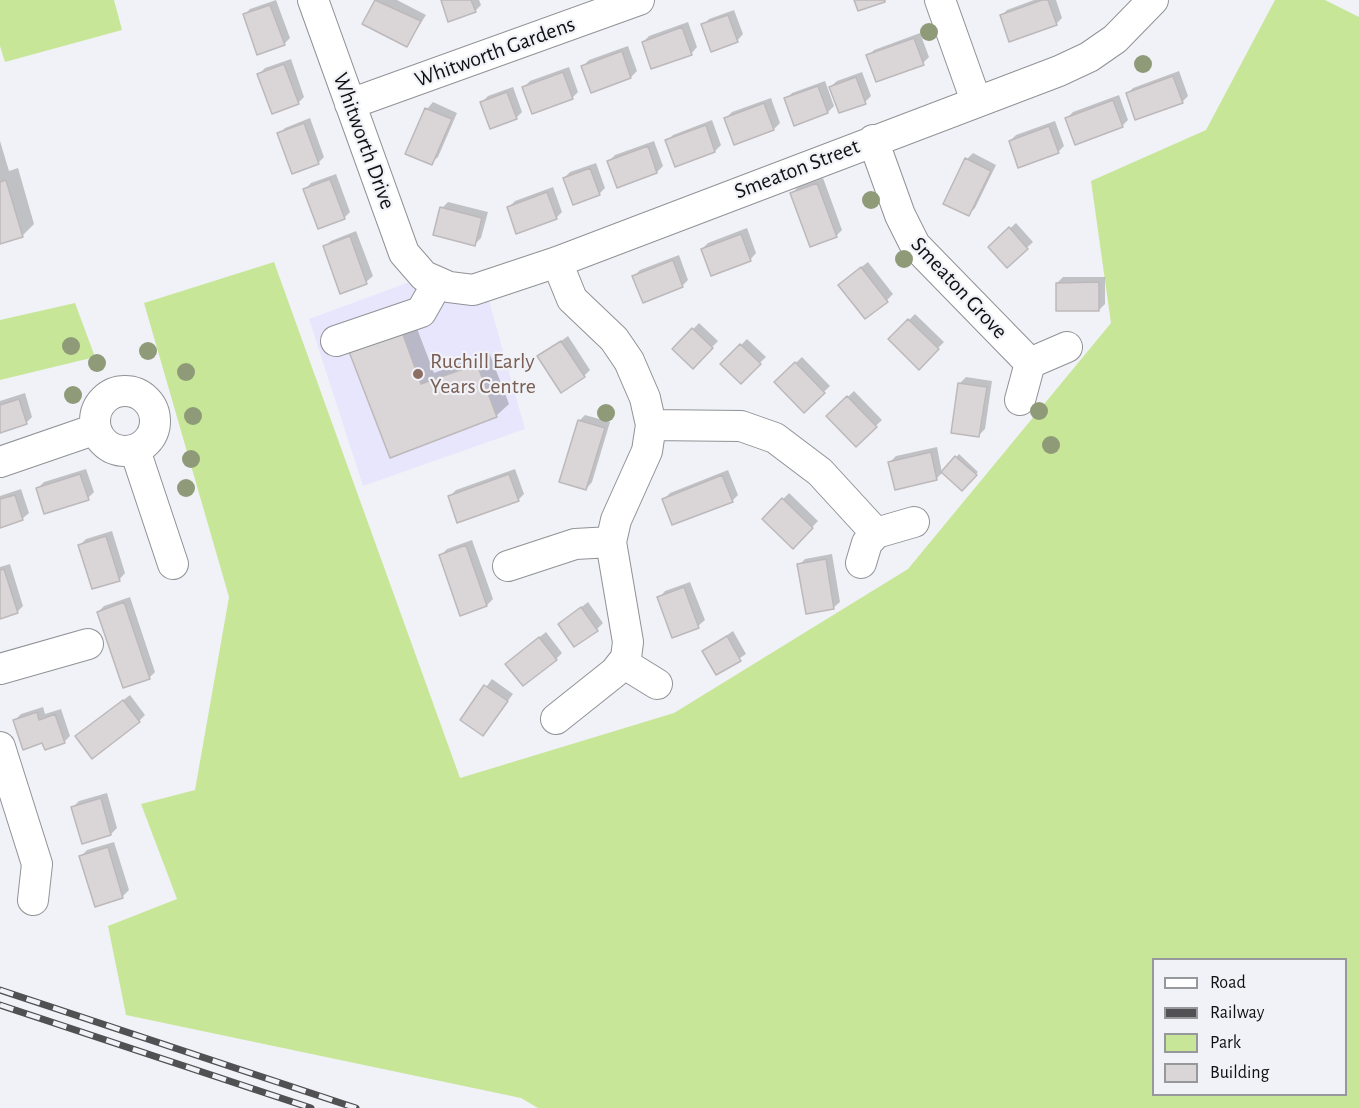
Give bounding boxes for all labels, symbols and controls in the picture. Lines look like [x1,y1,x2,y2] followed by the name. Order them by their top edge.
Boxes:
[411,11,579,93] street label: Whitworth Gardens
[327,69,401,213] street label: Whitworth Drive
[731,133,863,205] street label: Smeaton Street
[905,232,1013,344] street label: Smeaton Grove
[430,348,536,400] place label: Ruchill Early Years Centre
[411,367,425,381] marker: Ruchill Early Years Centre
[1152,958,1347,1096] legend
[1210,974,1246,992] text: Road
[1210,1004,1264,1022] text: Railway
[1210,1034,1241,1052] text: Park
[1210,1064,1269,1082] text: Building

